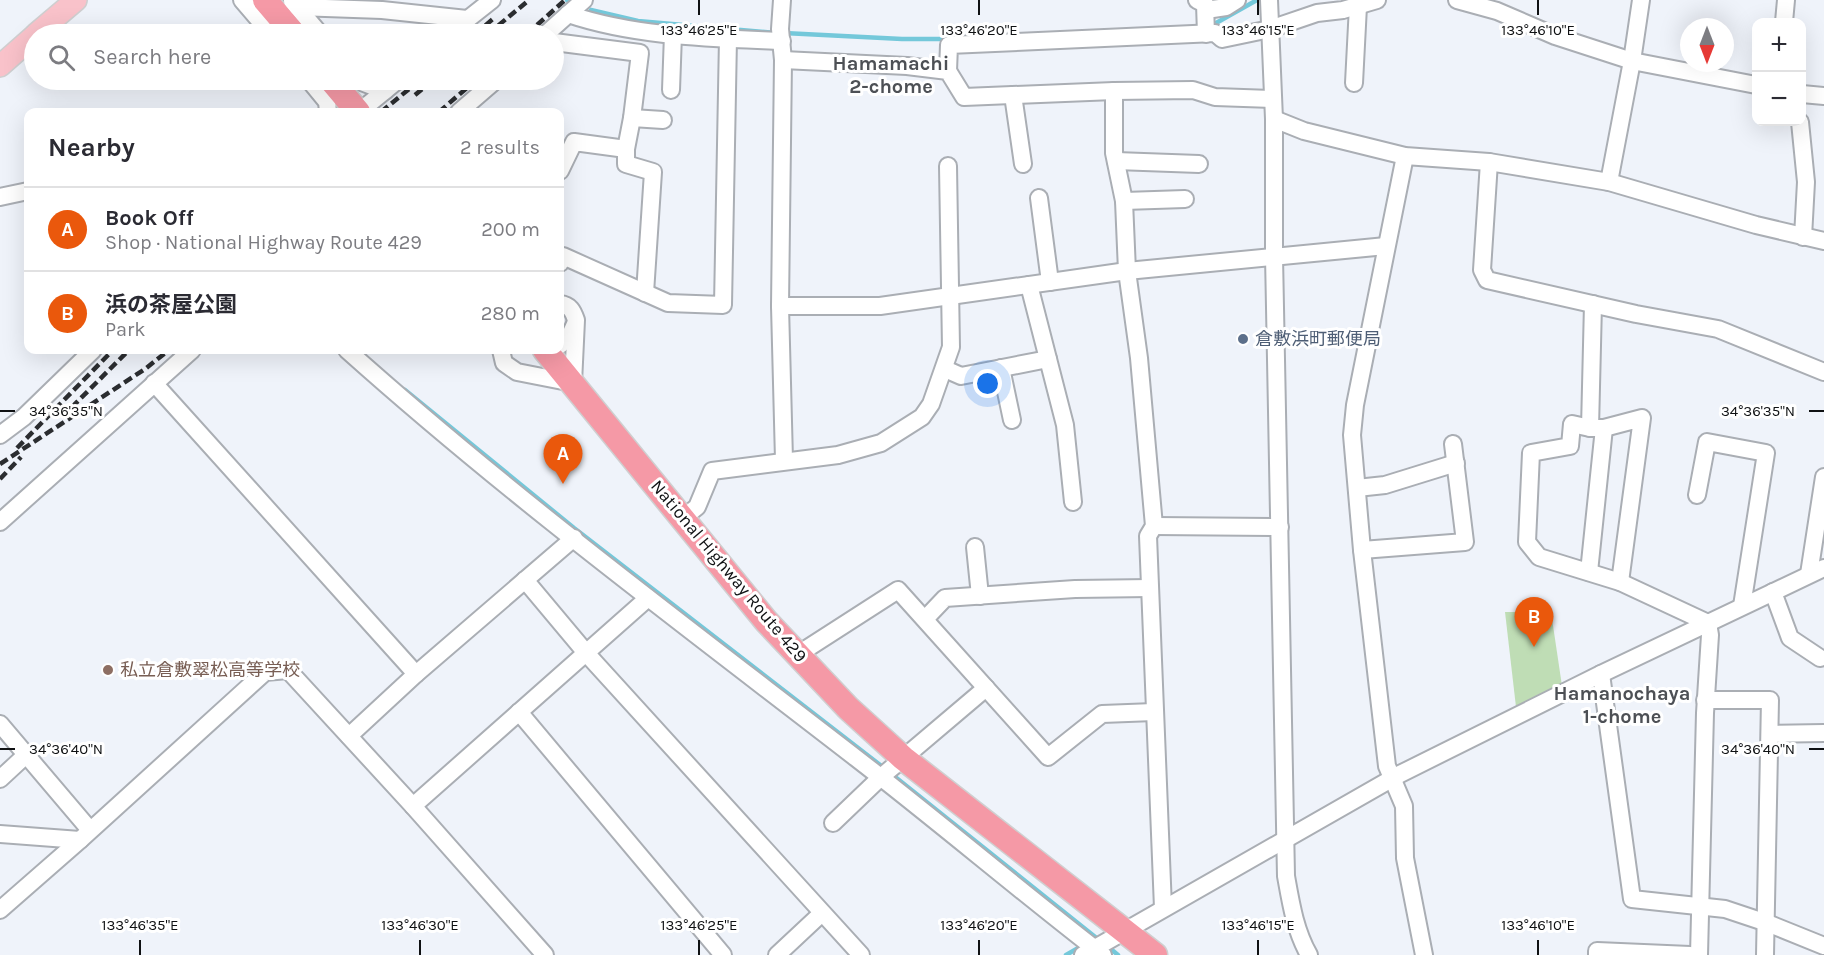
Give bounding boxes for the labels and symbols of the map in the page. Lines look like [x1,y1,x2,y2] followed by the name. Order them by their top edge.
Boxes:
[1680,18,1734,72] north arrow
[661,21,737,39] text: 133°46'25"E
[940,21,1018,39] text: 133°46'20"E
[1221,21,1295,39] text: 133°46'15"E
[1501,21,1575,39] text: 133°46'10"E
[833,52,949,98] district label: Hamamachi 2-chome
[1255,328,1381,350] place label: 倉敷浜町郵便局
[1236,332,1250,346] marker: 倉敷浜町郵便局
[973,369,1002,398] your location
[29,402,103,420] text: 34°36'35"N
[1721,402,1795,420] text: 34°36'35"N
[544,434,582,484] pin: A
[646,475,812,667] street label: National Highway Route 429
[1514,598,1553,647] pin: B
[120,659,300,681] place label: 私立倉敷翠松高等学校
[101,663,115,677] marker: 私立倉敷翠松高等学校
[1554,682,1690,728] district label: Hamanochaya 1-chome
[29,740,103,758] text: 34°36'40"N
[1721,740,1795,758] text: 34°36'40"N
[101,916,179,934] text: 133°46'35"E
[381,916,459,934] text: 133°46'30"E
[661,916,737,934] text: 133°46'25"E
[940,916,1018,934] text: 133°46'20"E
[1221,916,1295,934] text: 133°46'15"E
[1501,916,1575,934] text: 133°46'10"E

